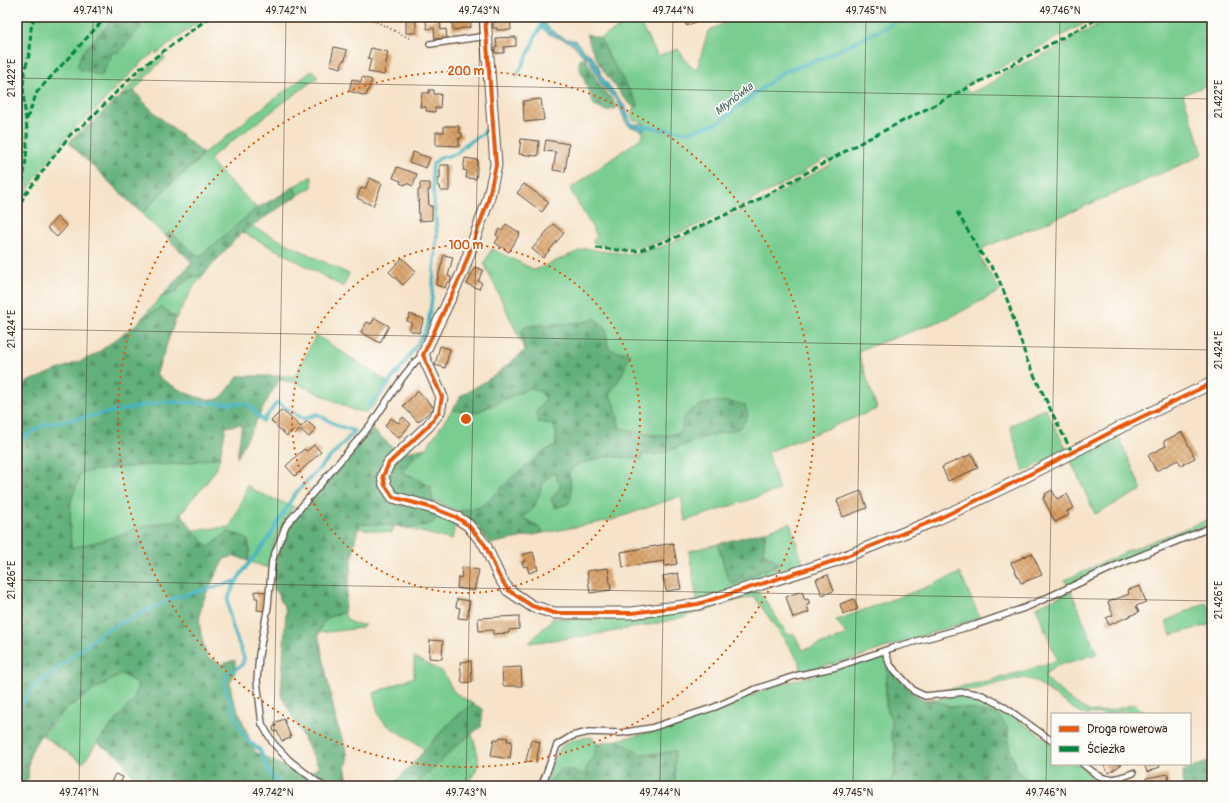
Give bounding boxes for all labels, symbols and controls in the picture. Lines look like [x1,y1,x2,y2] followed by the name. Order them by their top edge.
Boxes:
[73,5,113,17] text: 49.741°N
[266,5,307,17] text: 49.742°N
[459,5,500,17] text: 49.743°N
[652,5,694,17] text: 49.744°N
[846,5,887,17] text: 49.745°N
[1039,5,1081,17] text: 49.746°N
[6,59,18,97] text: 21.422°E
[448,64,485,79] text: 200 m
[712,80,756,118] water label: Młynówka
[1213,80,1225,118] text: 21.422°E
[449,238,484,253] text: 100 m
[6,310,18,348] text: 21.424°E
[1213,331,1225,369] text: 21.424°E
[459,412,473,426] centre of rings
[6,561,18,599] text: 21.426°E
[1213,581,1225,619] text: 21.426°E
[1051,713,1191,765] legend
[1087,722,1168,737] text: Droga rowerowa
[1087,741,1125,757] text: Ścieżka
[59,787,99,799] text: 49.741°N
[253,787,294,799] text: 49.742°N
[446,787,487,799] text: 49.743°N
[639,787,681,799] text: 49.744°N
[833,787,874,799] text: 49.745°N
[1025,787,1067,799] text: 49.746°N

